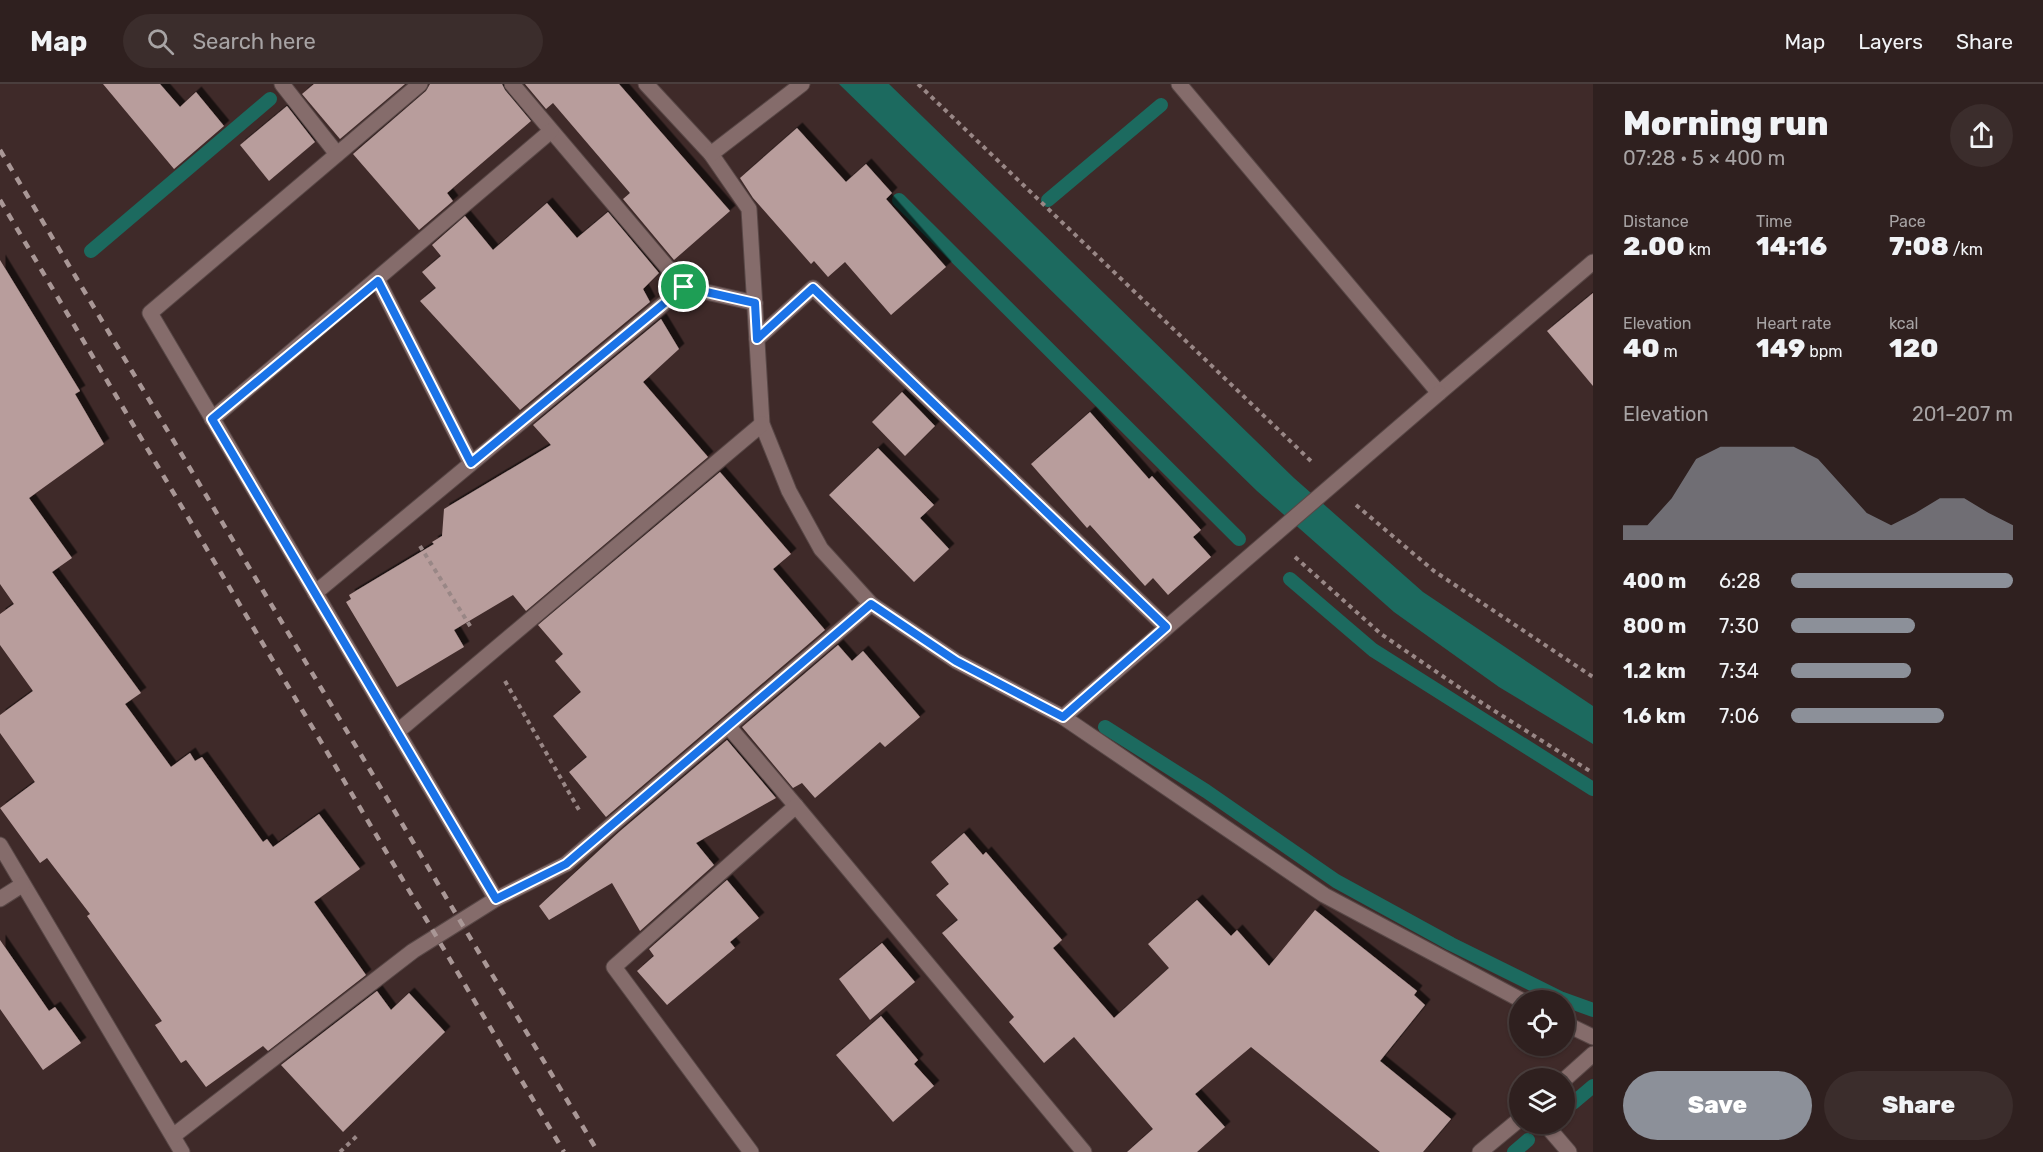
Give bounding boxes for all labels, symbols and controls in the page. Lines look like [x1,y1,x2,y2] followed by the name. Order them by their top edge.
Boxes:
[123,14,543,68] search box
[30,25,87,58] text: Map
[144,25,177,58] icon: search
[192,28,316,55] text: Search here
[1784,29,1825,54] text: Map
[1858,29,1923,54] text: Layers
[1956,29,2013,54] text: Share
[1623,104,1828,143] text: Morning run
[1950,104,2013,167] button: share
[1623,146,1785,170] text: 07:28 · 5 × 400 m
[1623,212,1689,231] text: Distance
[1756,212,1792,231] text: Time
[1889,212,1926,231] text: Pace
[1623,231,1685,262] text: 2.00
[1756,231,1827,262] text: 14:16
[1889,231,1949,262] text: 7:08
[1685,240,1711,259] text: km
[1949,240,1983,259] text: /km
[658,261,709,312] pin
[667,270,700,303] icon: arrive
[1623,314,1692,333] text: Elevation
[1756,314,1831,333] text: Heart rate
[1889,314,1918,333] text: kcal
[1623,333,1660,364] text: 40
[1756,333,1805,364] text: 149
[1889,333,1938,364] text: 120
[1660,342,1678,361] text: m
[1805,342,1843,361] text: bpm
[1623,402,1709,426] text: Elevation
[1912,402,2013,426] text: 201–207 m
[1623,569,1686,593] text: 400 m
[1719,569,1761,593] text: 6:28
[1623,614,1686,638] text: 800 m
[1719,614,1759,638] text: 7:30
[1623,659,1686,683] text: 1.2 km
[1719,659,1759,683] text: 7:34
[1623,704,1686,728] text: 1.6 km
[1719,704,1759,728] text: 7:06
[1509,990,1575,1134] map controls
[1509,990,1575,1056] button: locate
[1509,1068,1575,1134] button: layers
[1623,1071,1812,1140] button: Save
[1824,1071,2013,1140] button: Share

